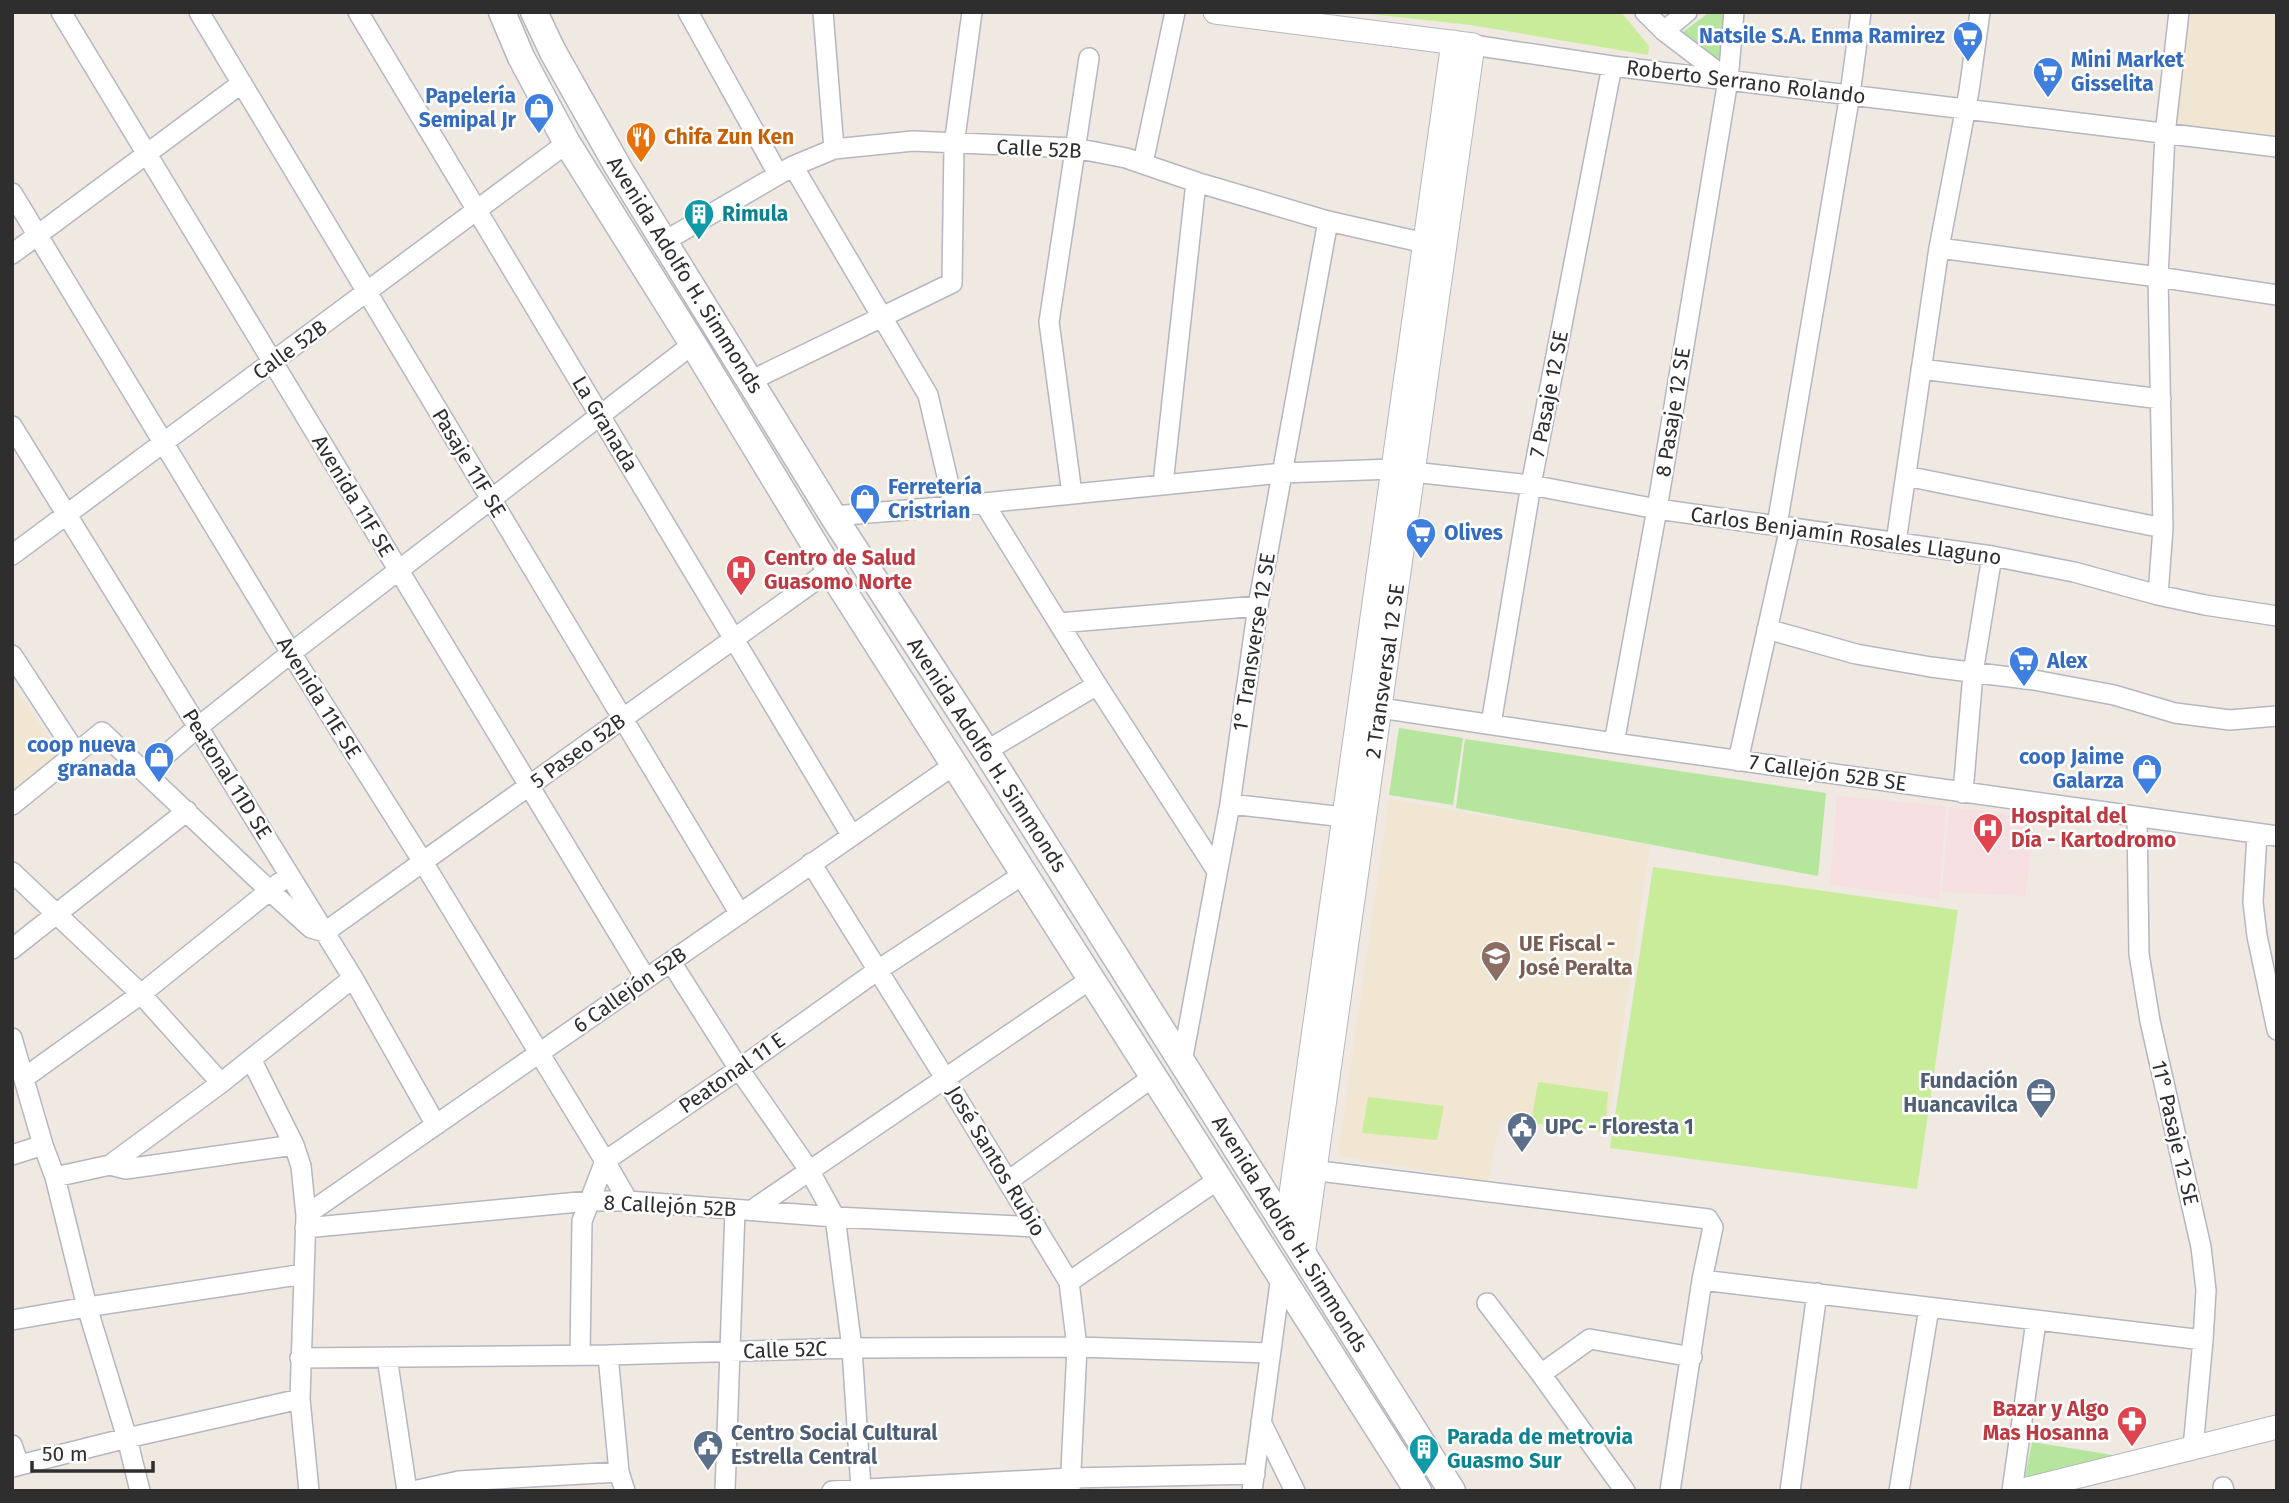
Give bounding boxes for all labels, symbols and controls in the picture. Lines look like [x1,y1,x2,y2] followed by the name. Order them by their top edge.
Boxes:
[1951,19,1985,63] supermarket icon: Natsile S.A. Enma Ramirez
[1699,23,1945,49] place label: Natsile S.A. Enma Ramirez
[2071,47,2185,97] place label: Mini Market Gisselita
[1625,54,1867,110] street label: Roberto Serrano Rolando
[2031,55,2065,99] supermarket icon: Mini Market Gisselita
[419,83,517,133] place label: Papelería Semipal Jr
[522,91,556,135] shop icon: Papelería Semipal Jr
[624,120,658,164] restaurant icon: Chifa Zun Ken
[664,124,794,150] place label: Chifa Zun Ken
[996,134,1082,164] street label: Calle 52B
[601,152,769,398] street label: Avenida Adolfo H. Simmonds
[682,197,716,241] building icon: Rimula
[722,201,788,227] place label: Rimula
[248,314,332,386] street label: Calle 52B
[1524,328,1574,460] street label: 7 Pasaje 12 SE
[1650,345,1696,479] street label: 8 Pasaje 12 SE
[566,371,644,477] street label: La Granada
[426,404,512,522] street label: Pasaje 11F SE
[306,430,400,562] street label: Avenida 11F SE
[888,474,982,524] place label: Ferretería Cristrian
[848,482,882,526] shop icon: Ferretería Cristrian
[1689,501,2003,571] street label: Carlos Benjamín Rosales Llaguno
[1404,516,1438,560] supermarket icon: Olives
[1444,520,1503,546] place label: Olives
[764,545,916,595] place label: Centro de Salud Guasomo Norte
[1227,551,1281,733] street label: 1° Transverse 12 SE
[724,553,758,597] hospital icon: Centro de Salud Guasomo Norte
[1360,582,1410,760] street label: 2 Transversal 12 SE
[271,632,367,764] street label: Avenida 11E SE
[901,633,1073,877] street label: Avenida Adolfo H. Simmonds
[2007,644,2041,688] supermarket icon: Alex
[2046,648,2088,674] place label: Alex
[177,704,277,844] street label: Peatonal 11D SE
[526,708,630,794] street label: 5 Paseo 52B
[27,732,136,782] place label: coop nueva granada
[142,740,176,784] shop icon: coop nueva granada
[2019,744,2124,794] place label: coop Jaime Galarza
[1747,749,1909,797] street label: 7 Callejón 52B SE
[2130,752,2164,796] shop icon: coop Jaime Galarza
[2011,803,2176,853] place label: Hospital del Día - Kartodromo
[1971,811,2005,855] hospital icon: Hospital del Día - Kartodromo
[1518,931,1633,981] place label: UE Fiscal - José Peralta
[1479,939,1513,983] school or university icon: UE Fiscal - José Peralta
[568,941,692,1039] street label: 6 Callejón 52B
[674,1027,790,1119] street label: Peatonal 11 E
[2146,1058,2204,1208] street label: 11° Pasaje 12 SE
[1903,1068,2018,1118] place label: Fundación Huancavilca
[2024,1076,2058,1120] office icon: Fundación Huancavilca
[941,1081,1051,1241] street label: José Santos Rubio
[1505,1110,1539,1154] public building icon: UPC - Floresta 1
[1206,1111,1374,1357] street label: Avenida Adolfo H. Simmonds
[1545,1114,1694,1140] place label: UPC - Floresta 1
[603,1190,737,1222] street label: 8 Callejón 52B
[742,1336,828,1364] street label: Calle 52C
[1983,1396,2109,1446] place label: Bazar y Algo Mas Hosanna
[2115,1404,2149,1448] pharmacy icon: Bazar y Algo Mas Hosanna
[731,1420,938,1470] place label: Centro Social Cultural Estrella Central
[1447,1424,1633,1474] place label: Parada de metrovia Guasmo Sur
[691,1428,725,1472] public building icon: Centro Social Cultural Estrella Central
[32,1430,152,1474] scale bar
[1407,1432,1441,1476] building icon: Parada de metrovia Guasmo Sur
[42,1441,88,1467] text: 50 m

